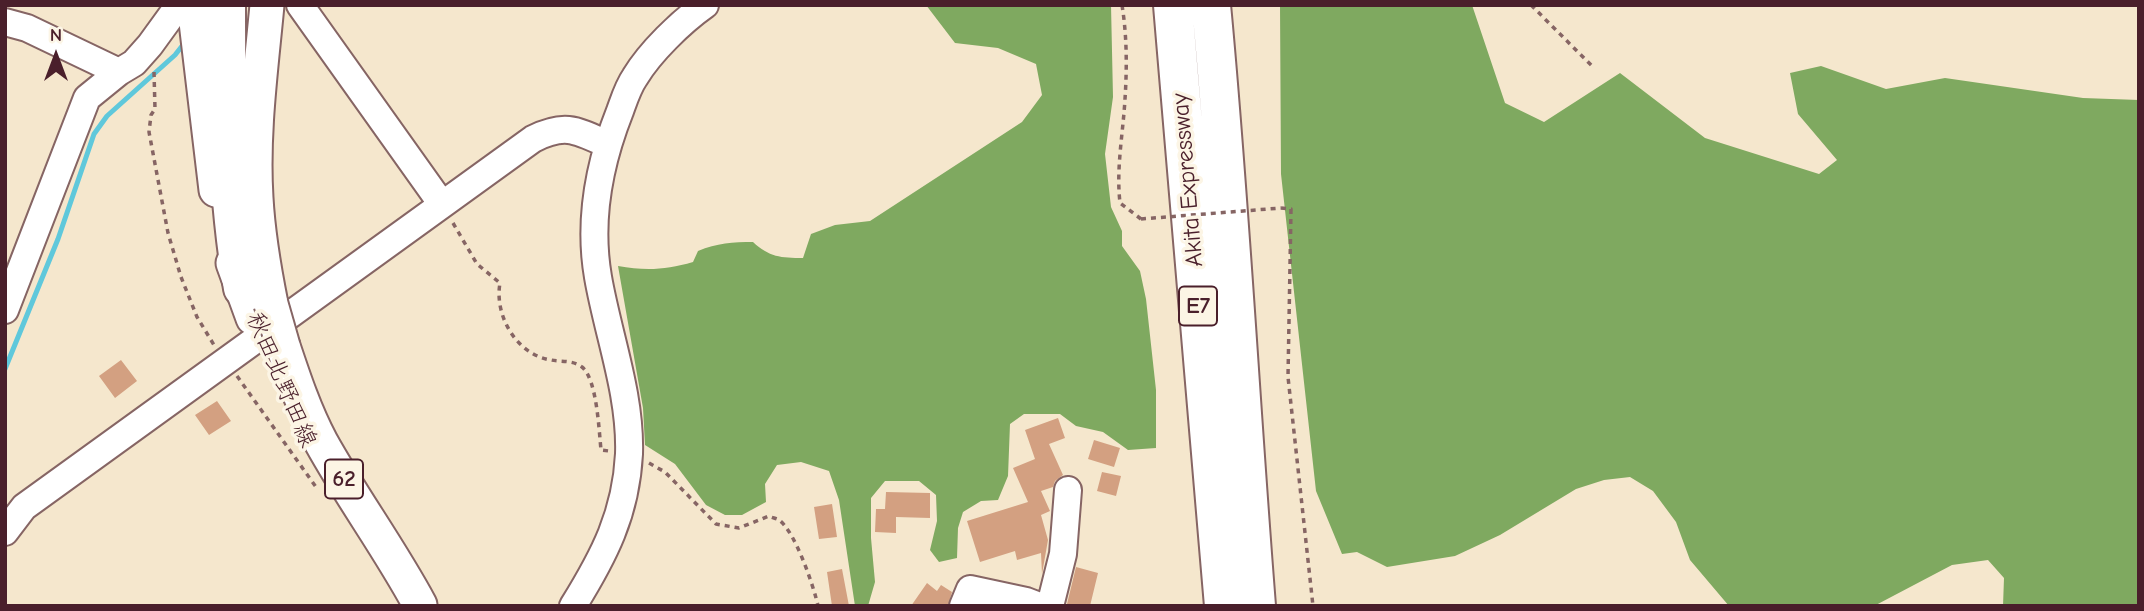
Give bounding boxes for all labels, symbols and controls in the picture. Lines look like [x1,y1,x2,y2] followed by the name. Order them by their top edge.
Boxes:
[21,21,91,91] north arrow
[50,24,62,46] text: N
[1166,92,1210,268] street label: Akita Expressway
[1179,286,1217,326] road number: E7
[240,308,322,452] street label: 秋田北野田線
[325,460,363,499] road number: 62

